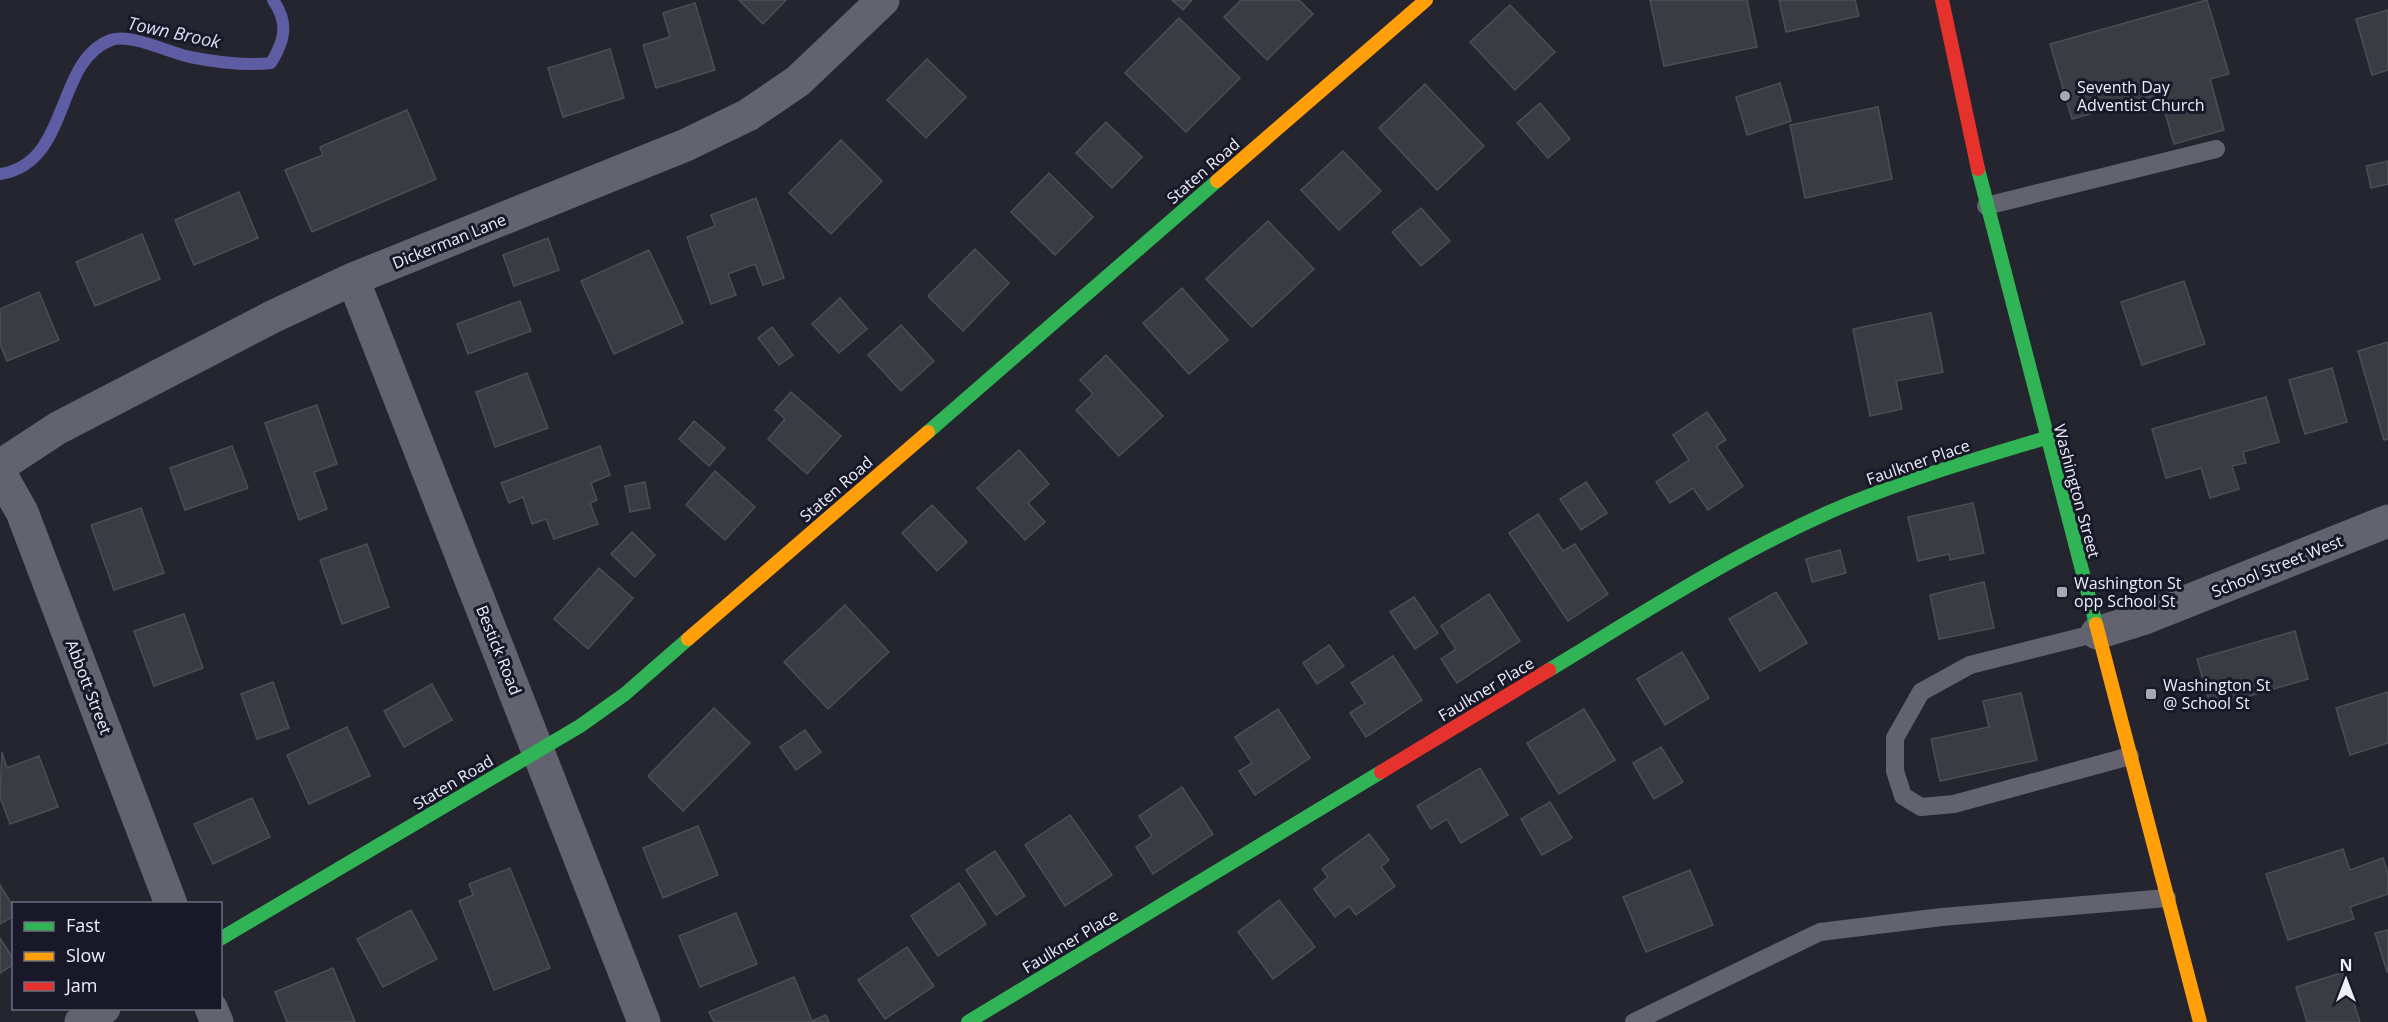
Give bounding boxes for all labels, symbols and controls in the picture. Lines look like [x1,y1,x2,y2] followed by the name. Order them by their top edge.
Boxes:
[126,11,224,54] water label: Town Brook
[2077,76,2205,116] place label: Seventh Day Adventist Church
[2058,89,2072,103] marker: Seventh Day Adventist Church
[1162,133,1244,209] street label: Staten Road
[389,208,509,274] street label: Dickerman Lane
[2049,422,2106,561] street label: Washington Street
[1863,434,1973,490] street label: Faulkner Place
[795,451,877,527] street label: Staten Road
[2208,530,2346,602] street label: School Street West
[2074,572,2182,612] place label: Washington St opp School St
[2055,585,2069,599] marker: Washington St opp School St
[471,602,527,698] street label: Bestick Road
[61,637,117,738] street label: Abbott Street
[1434,652,1538,726] street label: Faulkner Place
[2163,674,2271,714] place label: Washington St @ School St
[2144,687,2158,701] marker: Washington St @ School St
[409,749,497,815] street label: Staten Road
[12,902,222,1010] legend
[1018,904,1122,978] street label: Faulkner Place
[66,913,100,937] text: Fast
[66,943,105,967] text: Slow
[2316,950,2376,1010] north arrow
[2339,954,2353,976] text: N
[64,973,98,997] text: Jam

